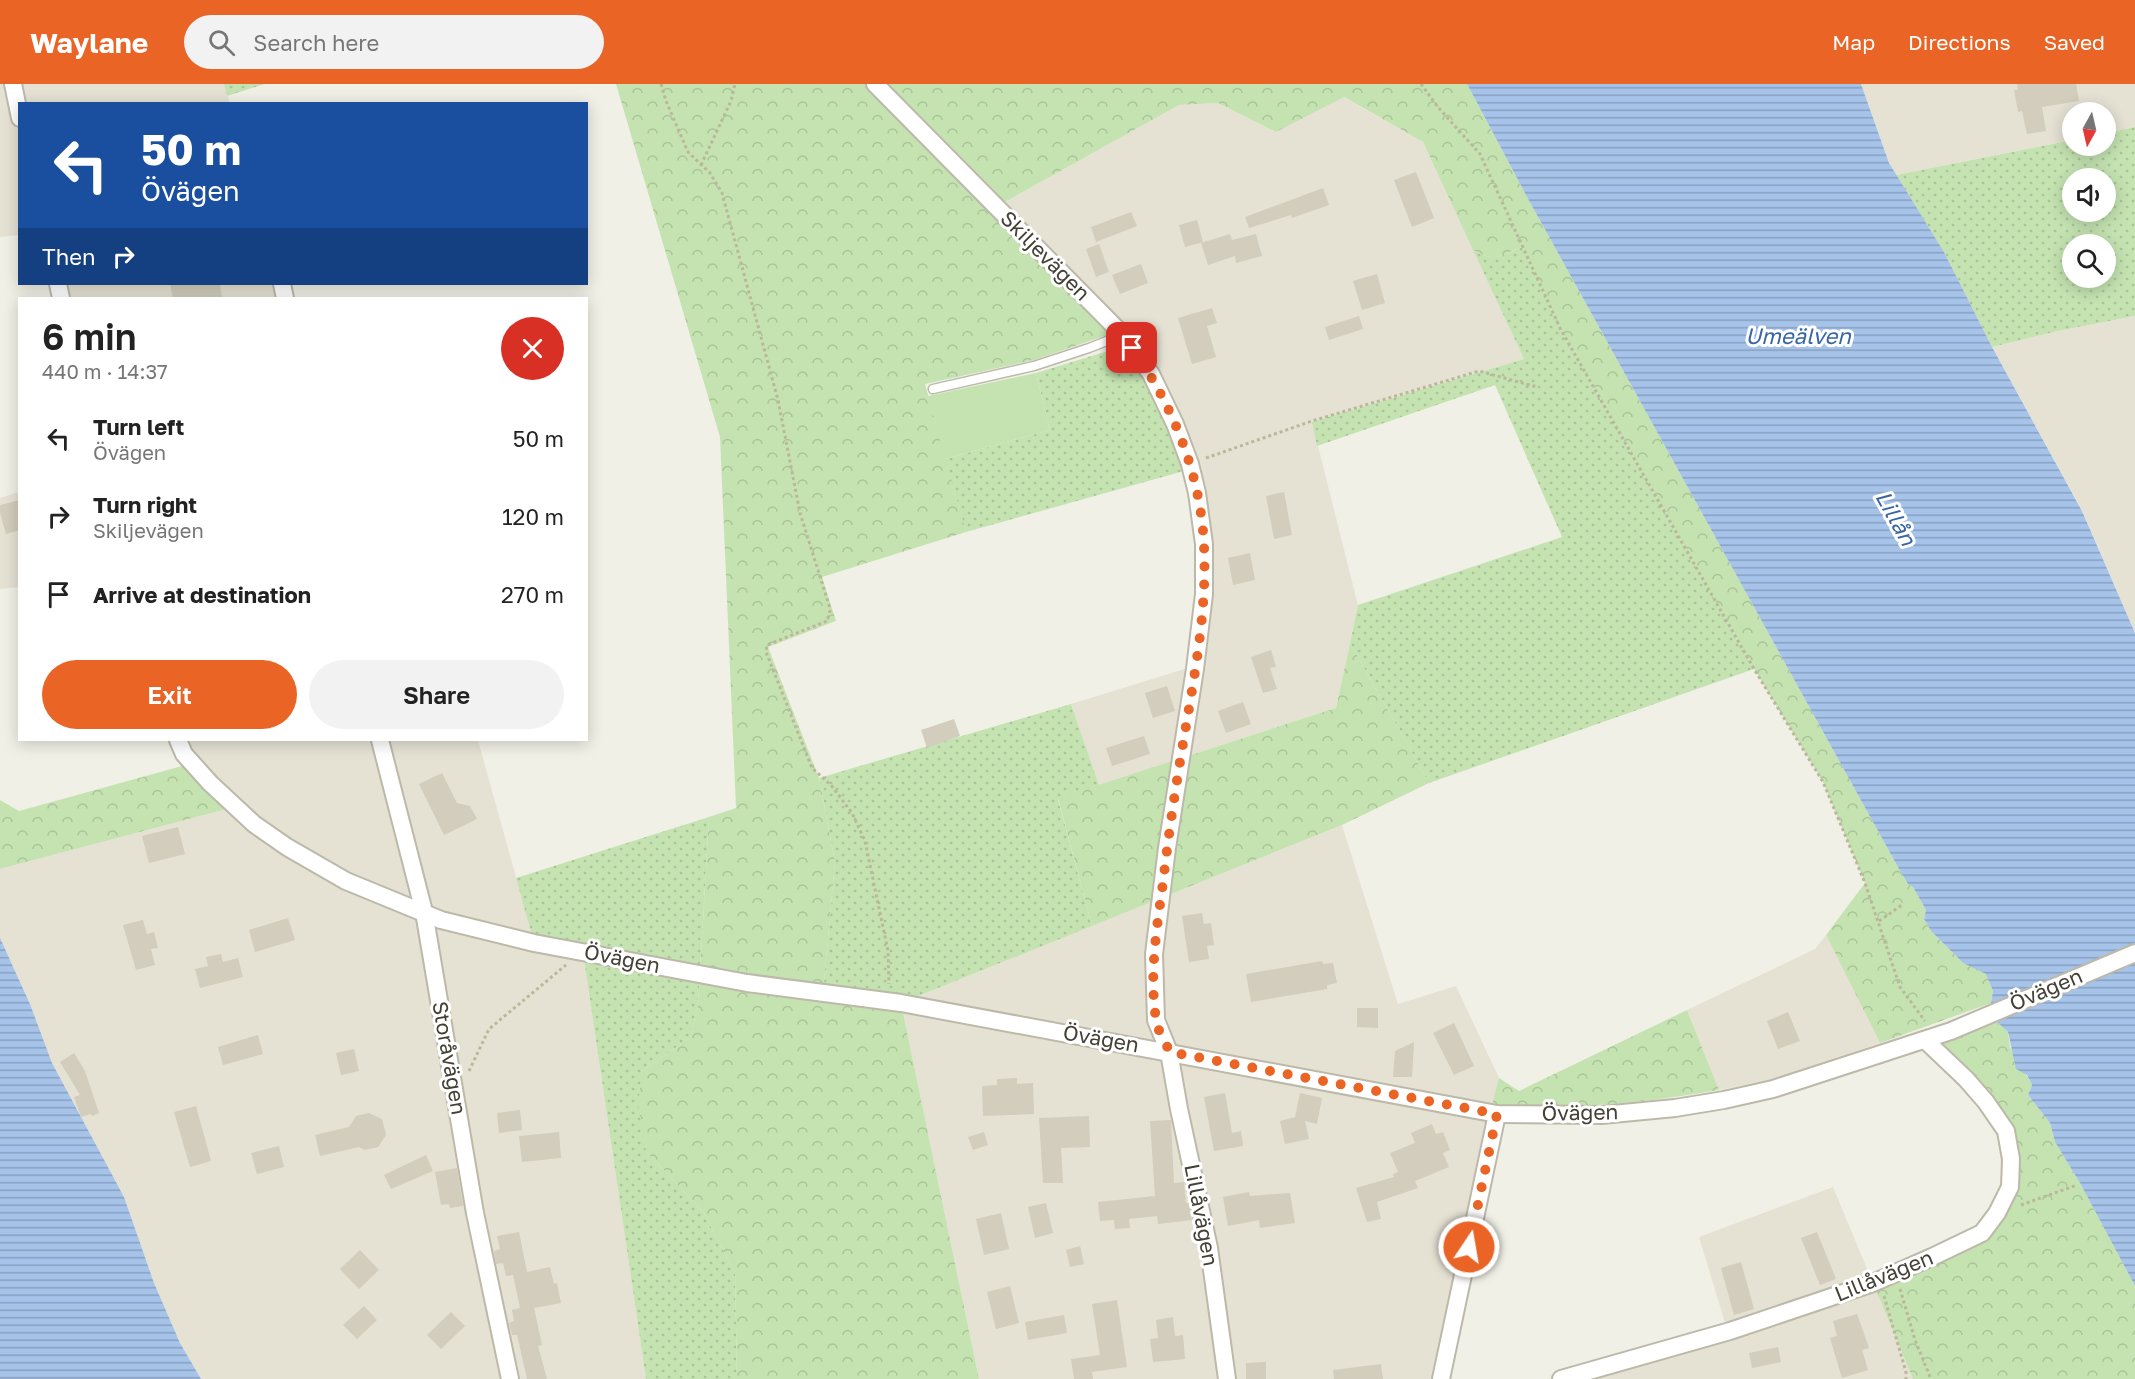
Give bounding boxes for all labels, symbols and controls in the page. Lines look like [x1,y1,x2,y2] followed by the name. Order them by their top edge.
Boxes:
[184,15,604,69] search box
[30,26,148,59] text: Waylane
[205,26,238,59] icon: search
[253,29,379,56] text: Search here
[1832,29,1875,55] text: Map
[1908,29,2011,55] text: Directions
[2044,29,2105,55] text: Saved
[2062,102,2116,156] north arrow
[2062,102,2116,288] map controls
[141,124,241,174] text: 50 m
[42,126,120,204] icon: left
[2062,168,2116,222] button: sound
[141,175,240,207] text: Övägen
[995,205,1096,306] street label: Skiljevägen
[2062,234,2116,288] button: search
[107,240,140,273] icon: right
[42,243,95,270] text: Then
[42,315,137,358] text: 6 min
[501,317,564,380] button: close
[1106,322,1157,373] pin
[1745,322,1852,349] water label: Umeälven
[1115,331,1148,364] icon: arrive
[42,359,168,383] text: 440 m · 14:37
[93,413,184,440] text: Turn left
[42,422,75,455] icon: left
[513,425,564,452] text: 50 m
[93,440,166,464] text: Övägen
[1870,486,1923,551] water label: Lillån
[93,491,197,518] text: Turn right
[42,500,75,533] icon: right
[502,503,564,530] text: 120 m
[93,518,204,542] text: Skiljevägen
[42,578,75,611] icon: arrive
[93,581,311,608] text: Arrive at destination
[501,581,564,608] text: 270 m
[42,660,297,729] button: Exit
[309,660,564,729] button: Share
[582,938,662,978] street label: Övägen
[2005,962,2086,1016] street label: Övägen
[427,999,473,1117] street label: Storåvägen
[1061,1019,1141,1057] street label: Övägen
[1541,1098,1619,1126] street label: Övägen
[1179,1161,1225,1268] street label: Lillåvägen
[1437,1215,1501,1279] position arrow
[1831,1244,1937,1307] street label: Lillåvägen

